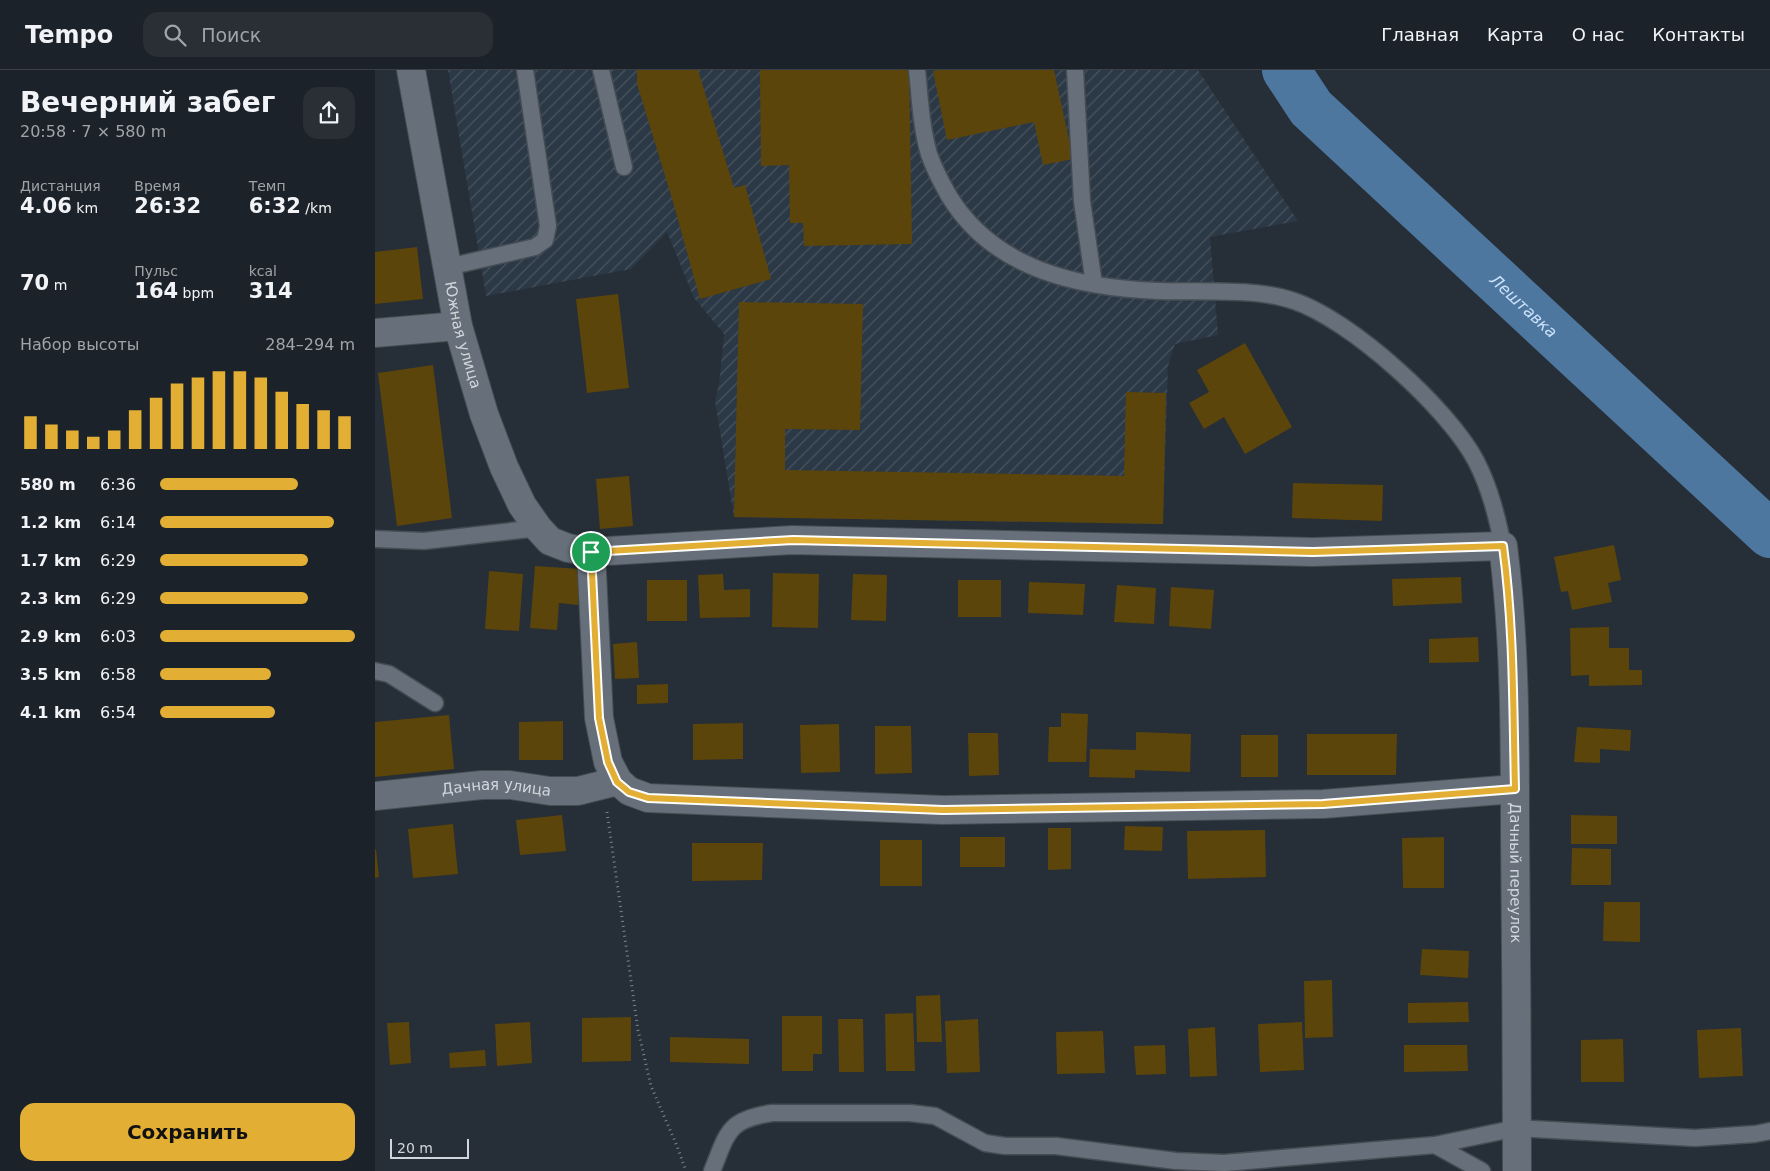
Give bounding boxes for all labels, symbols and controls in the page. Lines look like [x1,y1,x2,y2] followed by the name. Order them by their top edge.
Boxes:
[143,12,493,57] search box
[25,21,113,49] text: Tempo
[161,21,189,49] icon: search
[201,24,261,46] text: Поиск
[1381,24,1459,45] text: Главная
[1487,24,1544,45] text: Карта
[1572,24,1624,45] text: О нас
[1652,24,1745,45] text: Контакты
[20,86,275,119] text: Вечерний забег
[303,87,355,139] button: share
[20,122,166,141] text: 20:58 · 7 × 580 m
[20,178,101,194] text: Дистанция
[134,178,180,194] text: Время
[249,178,286,194] text: Темп
[20,194,72,218] text: 4.06
[134,194,201,218] text: 26:32
[249,194,301,218] text: 6:32
[72,200,98,216] text: km
[301,200,332,216] text: /km
[134,263,178,279] text: Пульс
[249,263,277,279] text: kcal
[1486,269,1561,341] water label: Лештавка
[20,271,49,295] text: 70
[49,277,67,293] text: m
[134,279,178,303] text: 164
[249,279,293,303] text: 314
[441,280,485,391] street label: Южная улица
[178,285,214,301] text: bpm
[20,335,139,354] text: Набор высоты
[265,335,355,354] text: 284–294 m
[20,475,76,494] text: 580 m
[100,475,136,494] text: 6:36
[20,513,81,532] text: 1.2 km
[100,513,136,532] text: 6:14
[570,531,612,573] pin
[577,538,605,566] icon: arrive
[20,551,81,570] text: 1.7 km
[100,551,136,570] text: 6:29
[20,589,81,608] text: 2.3 km
[100,589,136,608] text: 6:29
[20,627,81,646] text: 2.9 km
[100,627,136,646] text: 6:03
[20,665,81,684] text: 3.5 km
[100,665,136,684] text: 6:58
[20,703,81,722] text: 4.1 km
[100,703,136,722] text: 6:54
[441,776,552,800] street label: Дачная улица
[1506,803,1525,943] street label: Дачный переулок
[20,1103,355,1161] button: Сохранить
[390,1136,469,1159] scale bar
[397,1140,433,1156] text: 20 m

